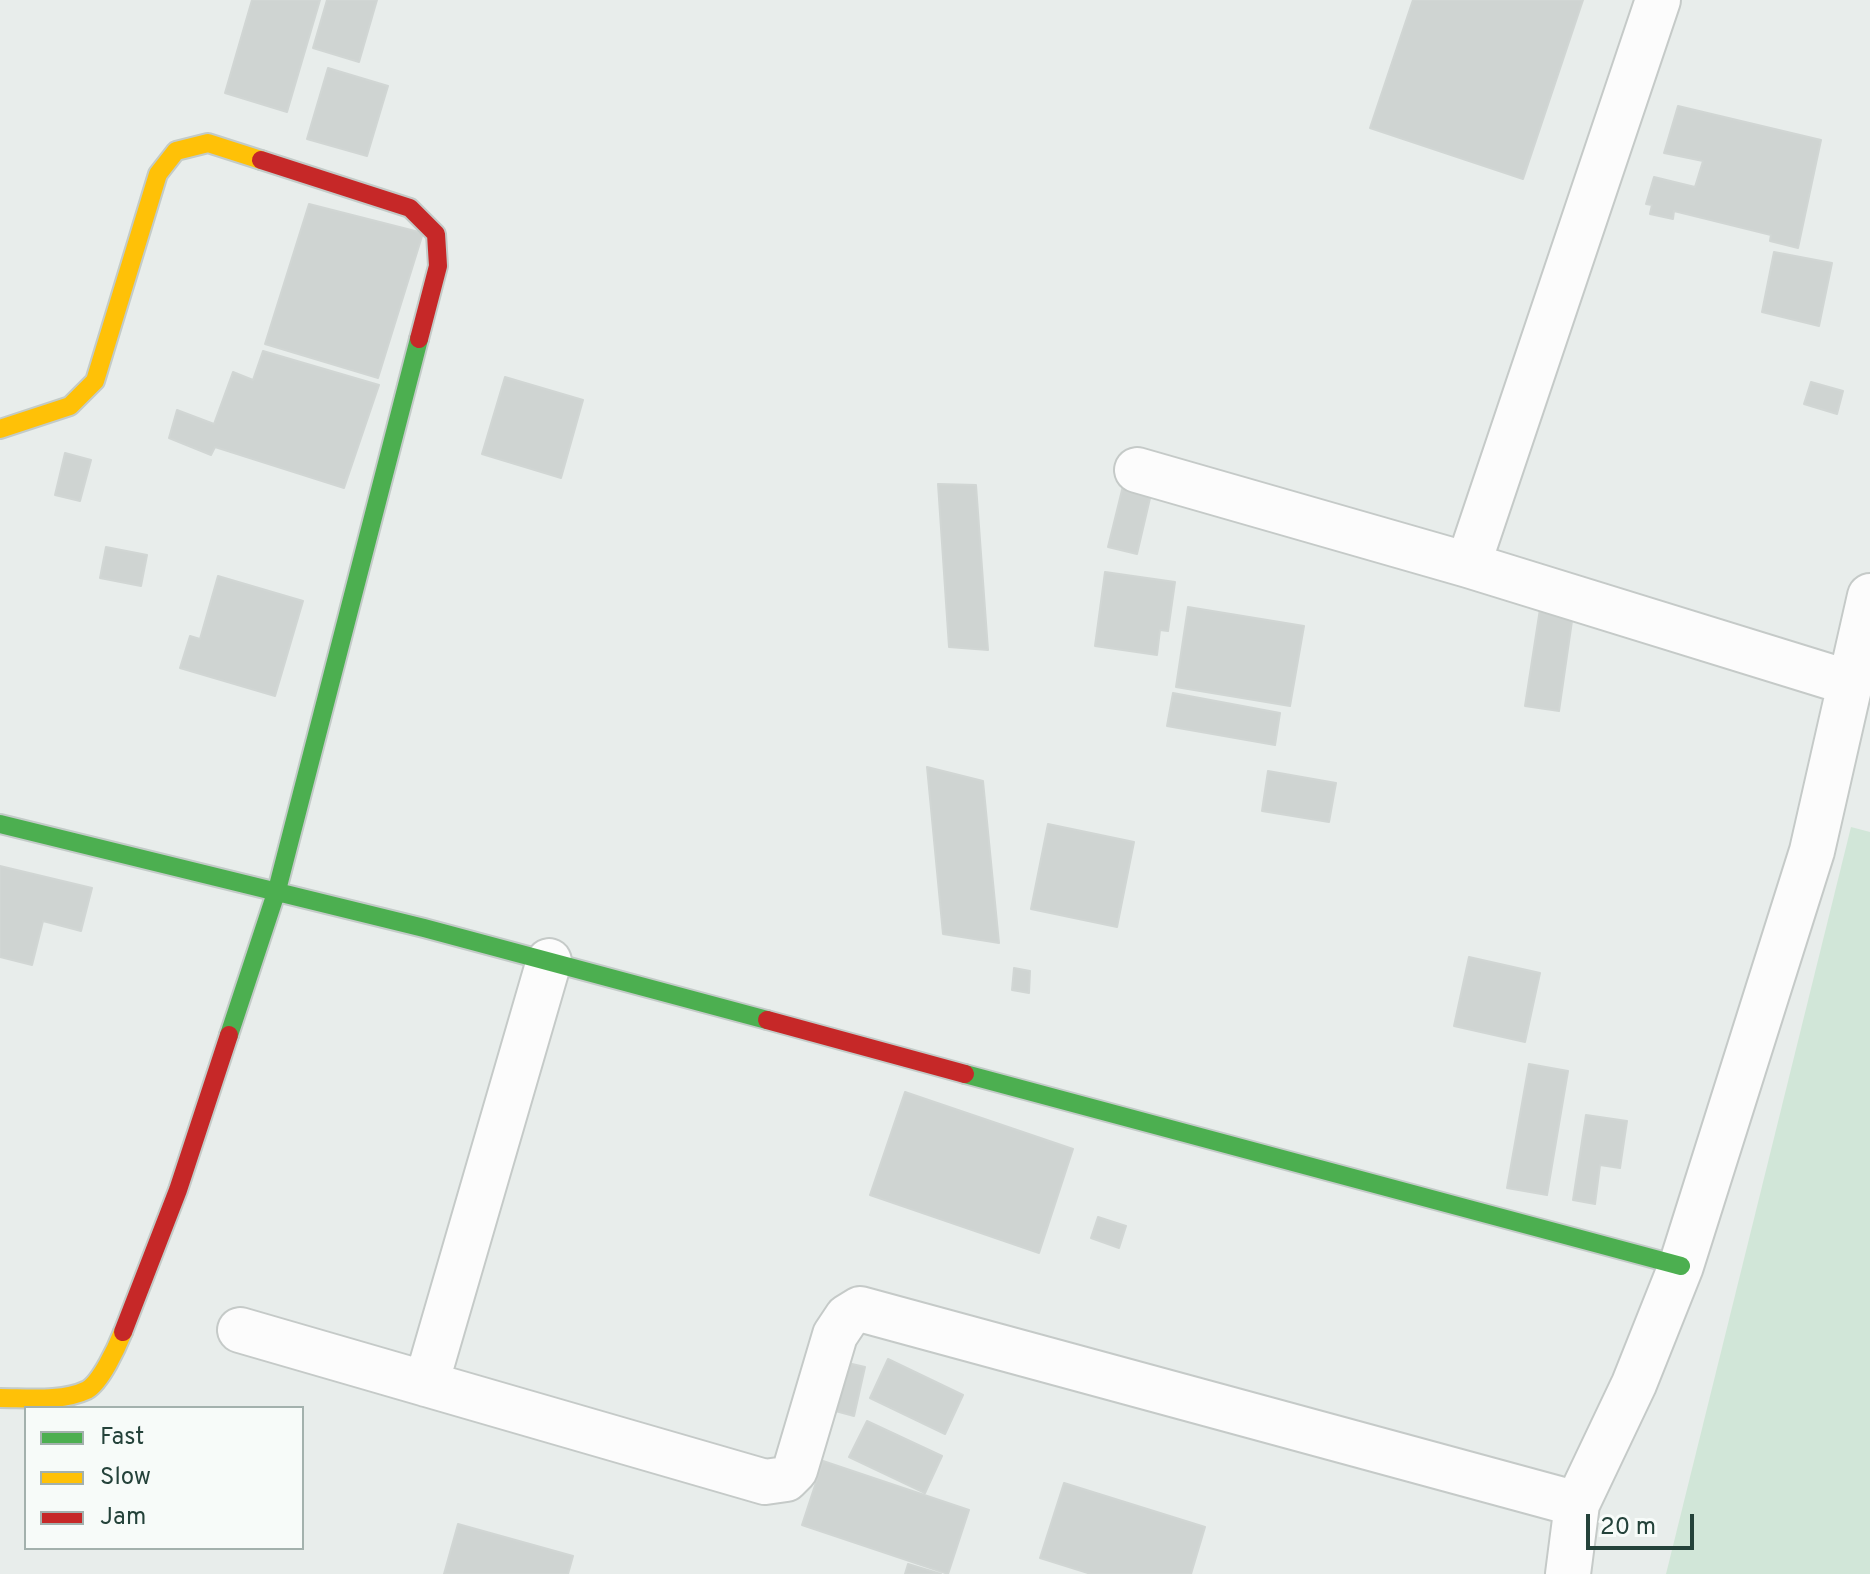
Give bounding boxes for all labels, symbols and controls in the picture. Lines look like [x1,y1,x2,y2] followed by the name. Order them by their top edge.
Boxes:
[24,1406,304,1550] legend
[100,1423,144,1453] text: Fast
[100,1463,151,1493] text: Slow
[1590,1498,1698,1548] scale bar
[100,1503,146,1533] text: Jam
[1600,1513,1656,1543] text: 20 m

